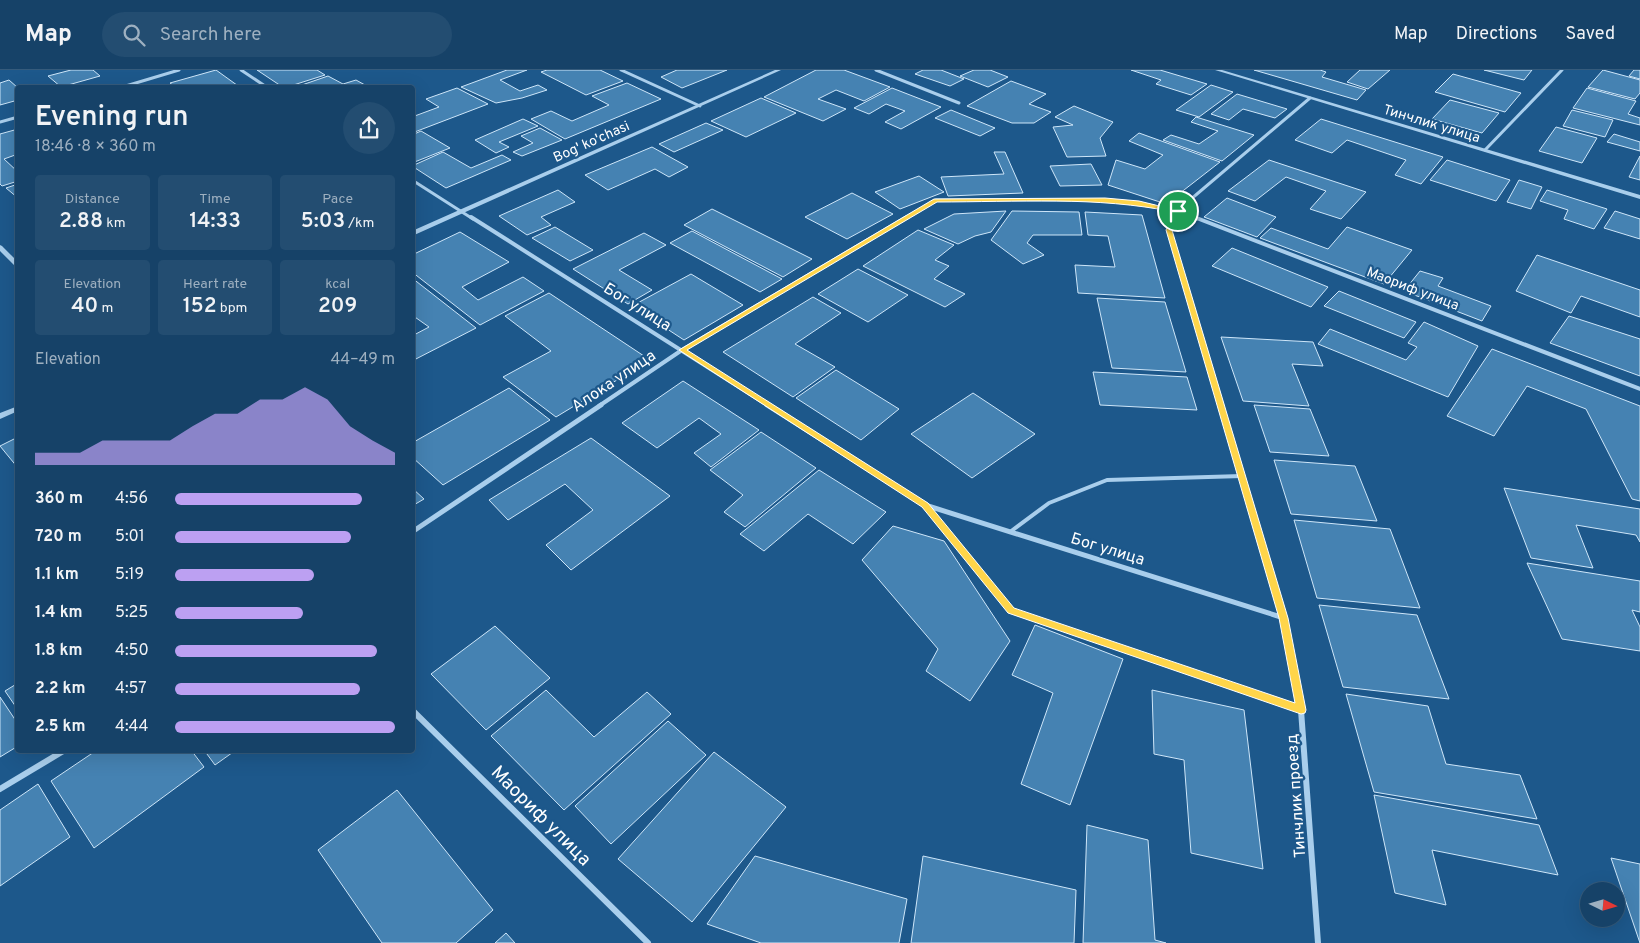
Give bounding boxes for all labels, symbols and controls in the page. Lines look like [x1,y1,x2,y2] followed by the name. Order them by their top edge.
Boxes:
[102,12,452,57] search box
[25,20,72,50] text: Map
[120,21,148,49] icon: search
[160,23,261,47] text: Search here
[1394,23,1428,46] text: Map
[1456,23,1538,46] text: Directions
[1566,23,1615,46] text: Saved
[35,100,189,136] text: Evening run
[343,102,395,154] button: share
[1381,102,1482,147] street label: Тинчлик улица
[551,118,632,167] street label: Bog' ko'chasi
[35,137,156,157] text: 18:46 · 8 × 360 m
[1157,190,1199,232] pin
[65,191,120,208] text: Distance
[199,191,231,208] text: Time
[322,191,353,208] text: Pace
[1164,197,1192,225] icon: arrive
[59,208,103,235] text: 2.88
[189,208,241,235] text: 14:33
[301,208,345,235] text: 5:03
[103,215,126,232] text: km
[345,215,374,232] text: /km
[1364,264,1461,315] street label: Маориф улица
[64,276,121,293] text: Elevation
[183,276,247,293] text: Heart rate
[325,276,350,293] text: kcal
[599,279,675,336] street label: Бог улица
[71,293,98,320] text: 40
[183,293,217,320] text: 152
[318,293,357,320] text: 209
[98,300,113,317] text: m
[217,300,247,317] text: bpm
[568,346,660,417] street label: Алока улица
[35,350,101,370] text: Elevation
[330,350,395,370] text: 44–49 m
[35,489,83,509] text: 360 m
[115,489,148,509] text: 4:56
[35,527,82,547] text: 720 m
[115,527,145,547] text: 5:01
[1068,529,1147,571] street label: Бог улица
[35,565,79,585] text: 1.1 km
[115,565,144,585] text: 5:19
[35,603,83,623] text: 1.4 km
[115,603,148,623] text: 5:25
[35,641,82,661] text: 1.8 km
[115,641,149,661] text: 4:50
[35,679,85,699] text: 2.2 km
[115,679,147,699] text: 4:57
[35,717,85,737] text: 2.5 km
[115,717,148,737] text: 4:44
[1283,733,1311,858] street label: Тинчлик проезд
[485,761,596,872] street label: Маориф улица
[1580,882,1625,928] north arrow
[1580,882,1625,927] map controls

